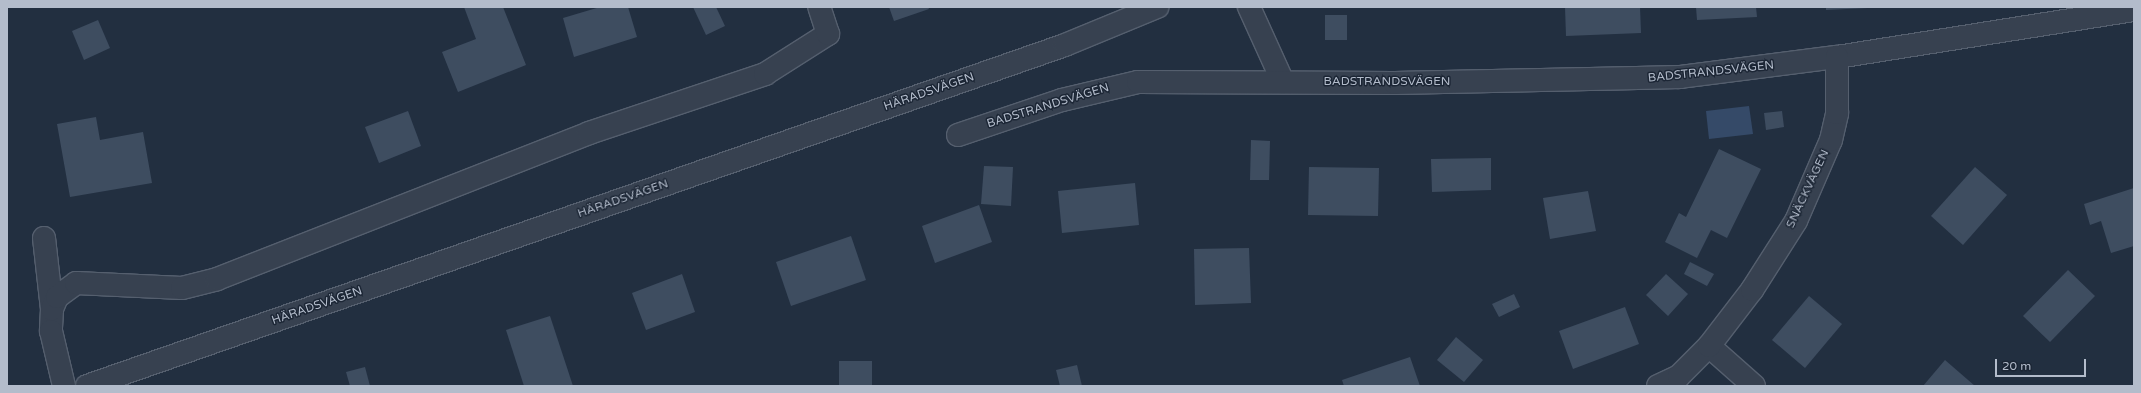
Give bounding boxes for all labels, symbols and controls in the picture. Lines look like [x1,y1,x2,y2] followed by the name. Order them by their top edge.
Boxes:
[1647,58,1775,86] street label: BADSTRANDSVÄGEN
[882,70,976,114] street label: HÄRADSVÄGEN
[1324,75,1450,89] street label: BADSTRANDSVÄGEN
[985,81,1111,131] street label: BADSTRANDSVÄGEN
[1783,147,1833,231] street label: SNÄCKVÄGEN
[576,177,670,221] street label: HÄRADSVÄGEN
[270,284,364,328] street label: HÄRADSVÄGEN
[1997,351,2088,377] scale bar
[2002,359,2031,373] text: 20 m

